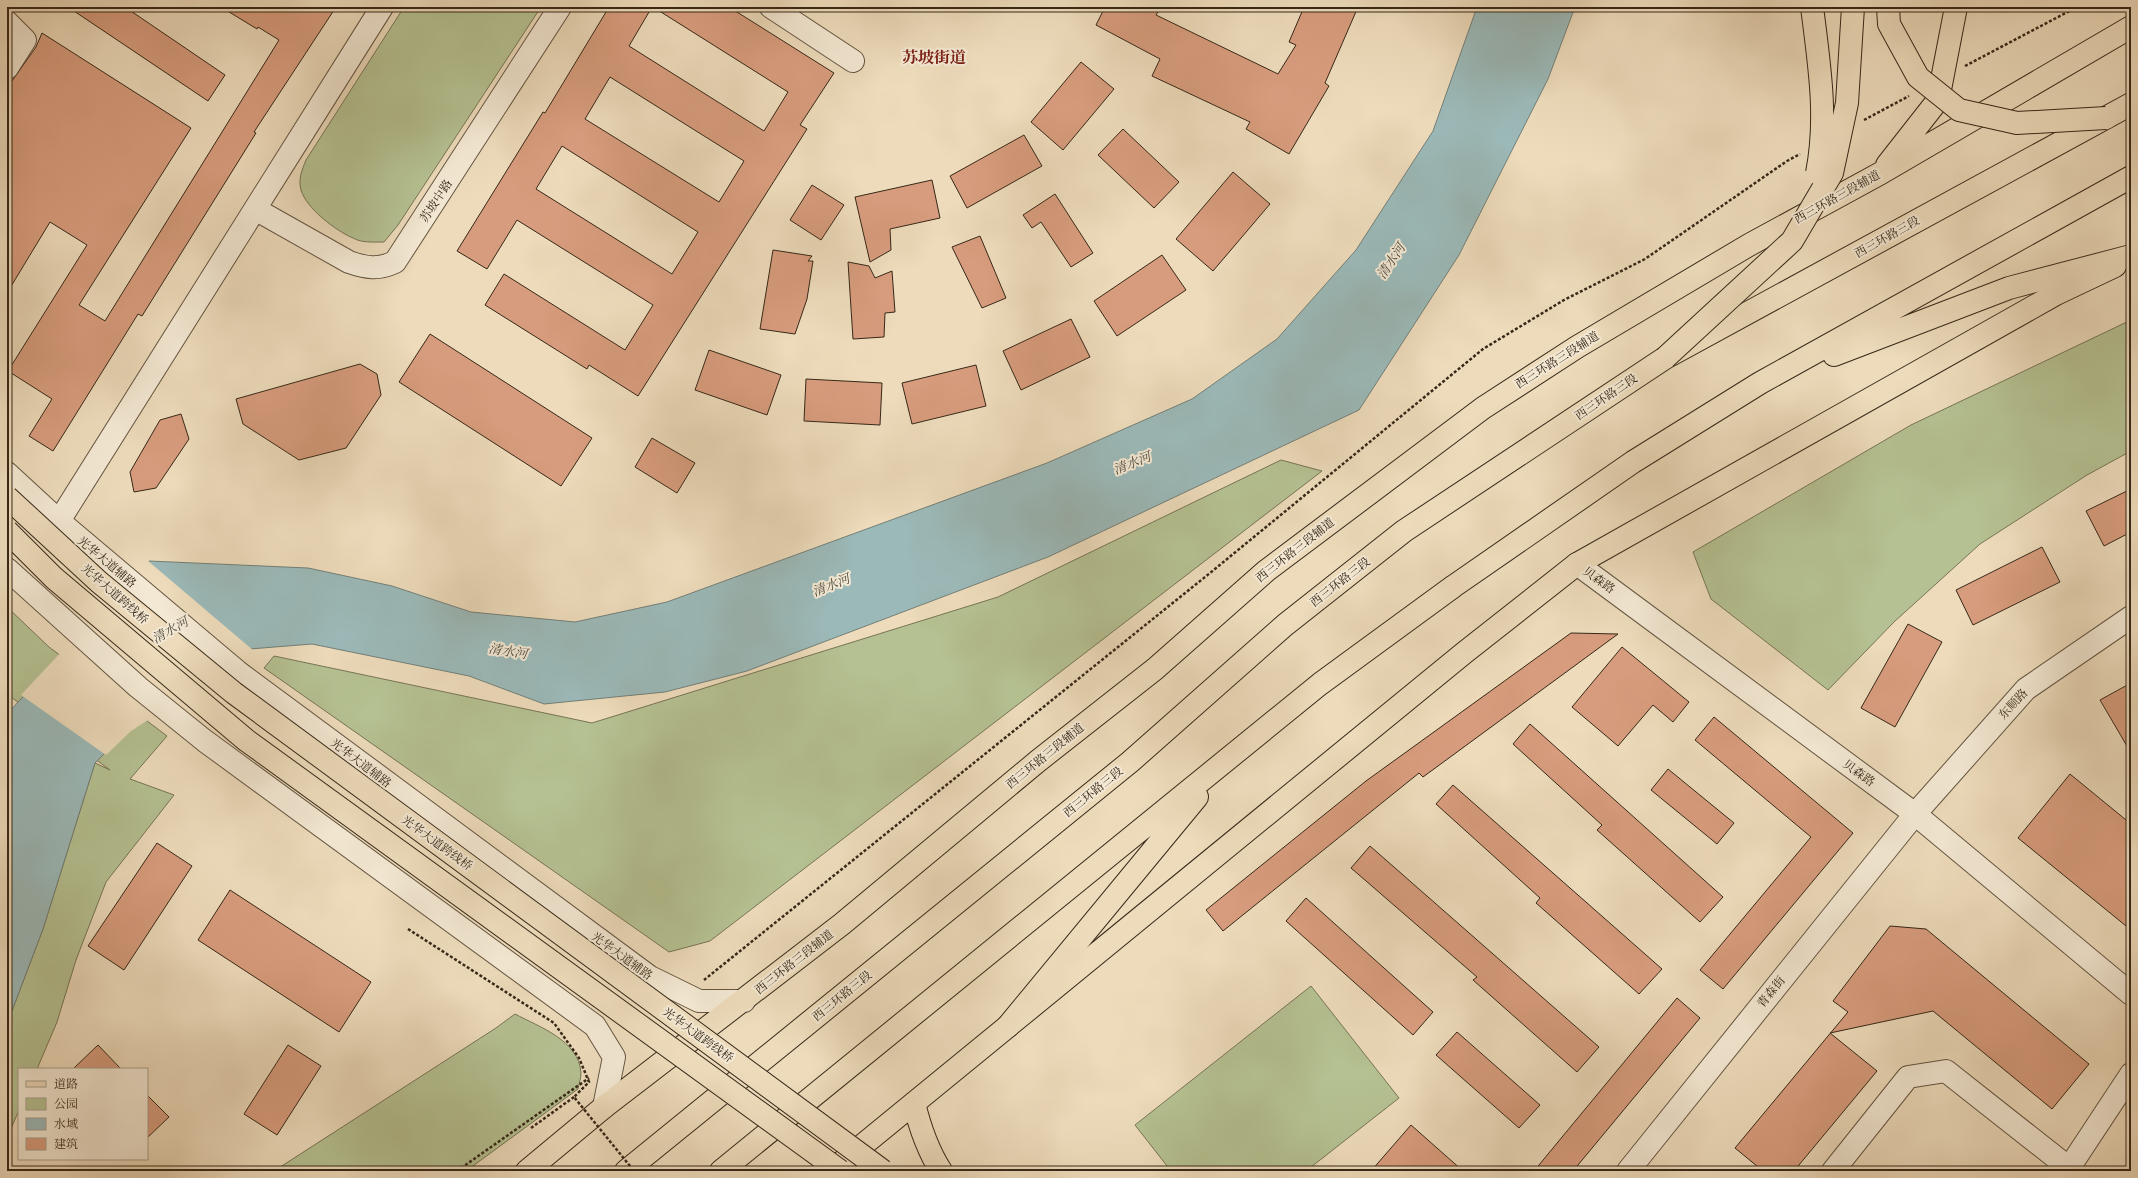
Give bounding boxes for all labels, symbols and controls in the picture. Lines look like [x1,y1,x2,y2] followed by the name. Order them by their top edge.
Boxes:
[902,47,966,69] district label: 苏坡街道
[1791,167,1883,227] street label: 西三环路三段辅道
[416,177,456,225] street label: 苏坡中路
[1852,213,1922,261] street label: 西三环路三段
[1373,238,1410,282] water label: 清水河
[1512,328,1602,392] street label: 西三环路三段辅道
[1572,370,1640,424] street label: 西三环路三段
[1111,447,1155,478] water label: 清水河
[1252,514,1338,586] street label: 西三环路三段辅道
[74,533,140,591] street label: 光华大道辅路
[1307,554,1373,610] street label: 西三环路三段
[78,560,152,628] street label: 光华大道跨线桥
[1580,563,1618,597] street label: 贝森路
[810,569,854,600] water label: 清水河
[149,612,193,647] water label: 清水河
[487,640,531,663] water label: 清水河
[1995,685,2031,723] street label: 东顺路
[1003,720,1087,792] street label: 西三环路三段辅道
[327,735,395,791] street label: 光华大道辅路
[1840,756,1878,790] street label: 贝森路
[1060,763,1126,821] street label: 西三环路三段
[398,812,476,874] street label: 光华大道跨线桥
[751,926,837,998] street label: 西三环路三段辅道
[588,928,656,984] street label: 光华大道辅路
[809,967,875,1025] street label: 西三环路三段
[1753,972,1789,1011] street label: 青森街
[659,1004,737,1066] street label: 光华大道跨线桥
[18,1068,148,1160] legend
[54,1076,78,1092] text: 道路
[54,1096,78,1112] text: 公园
[54,1116,78,1132] text: 水域
[54,1136,78,1152] text: 建筑

